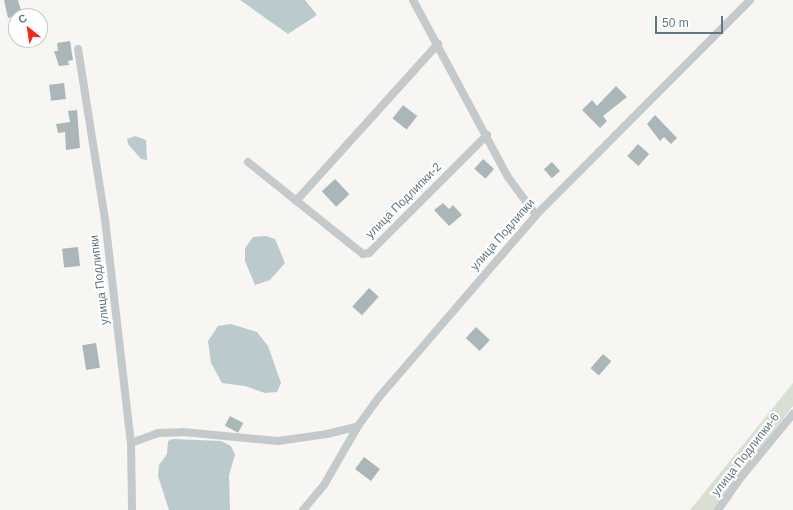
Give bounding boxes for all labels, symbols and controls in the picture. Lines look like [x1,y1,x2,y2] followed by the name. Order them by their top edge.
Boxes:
[8,8,48,48] north arrow
[657,8,725,34] scale bar
[16,11,29,26] text: С
[662,16,689,30] text: 50 m
[363,160,445,242] street label: улица Подлипки-2
[468,196,538,274] street label: улица Подлипки
[87,234,113,326] street label: улица Подлипки
[709,411,783,499] street label: улица Подлипки-6

